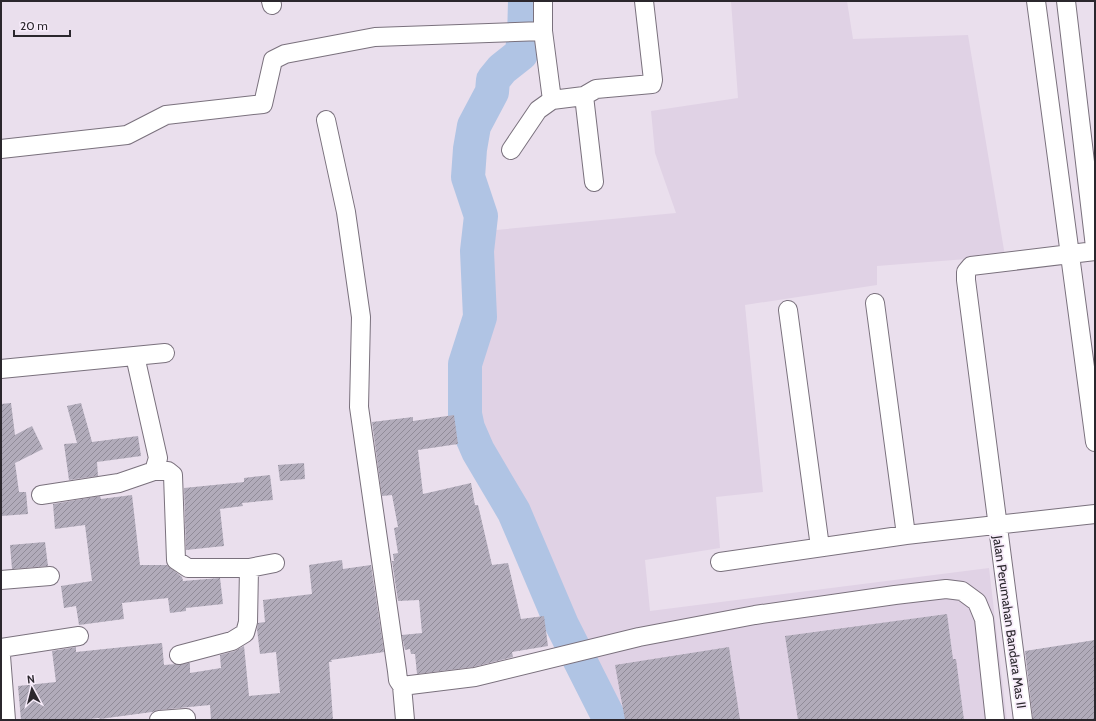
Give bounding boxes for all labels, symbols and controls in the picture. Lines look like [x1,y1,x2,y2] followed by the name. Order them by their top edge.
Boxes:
[14,12,70,38] scale bar
[20,18,48,33] text: 20 m
[990,534,1030,709] street label: Jalan Perumahan Bandara Mas II
[12,669,52,709] north arrow
[26,672,35,686] text: N

